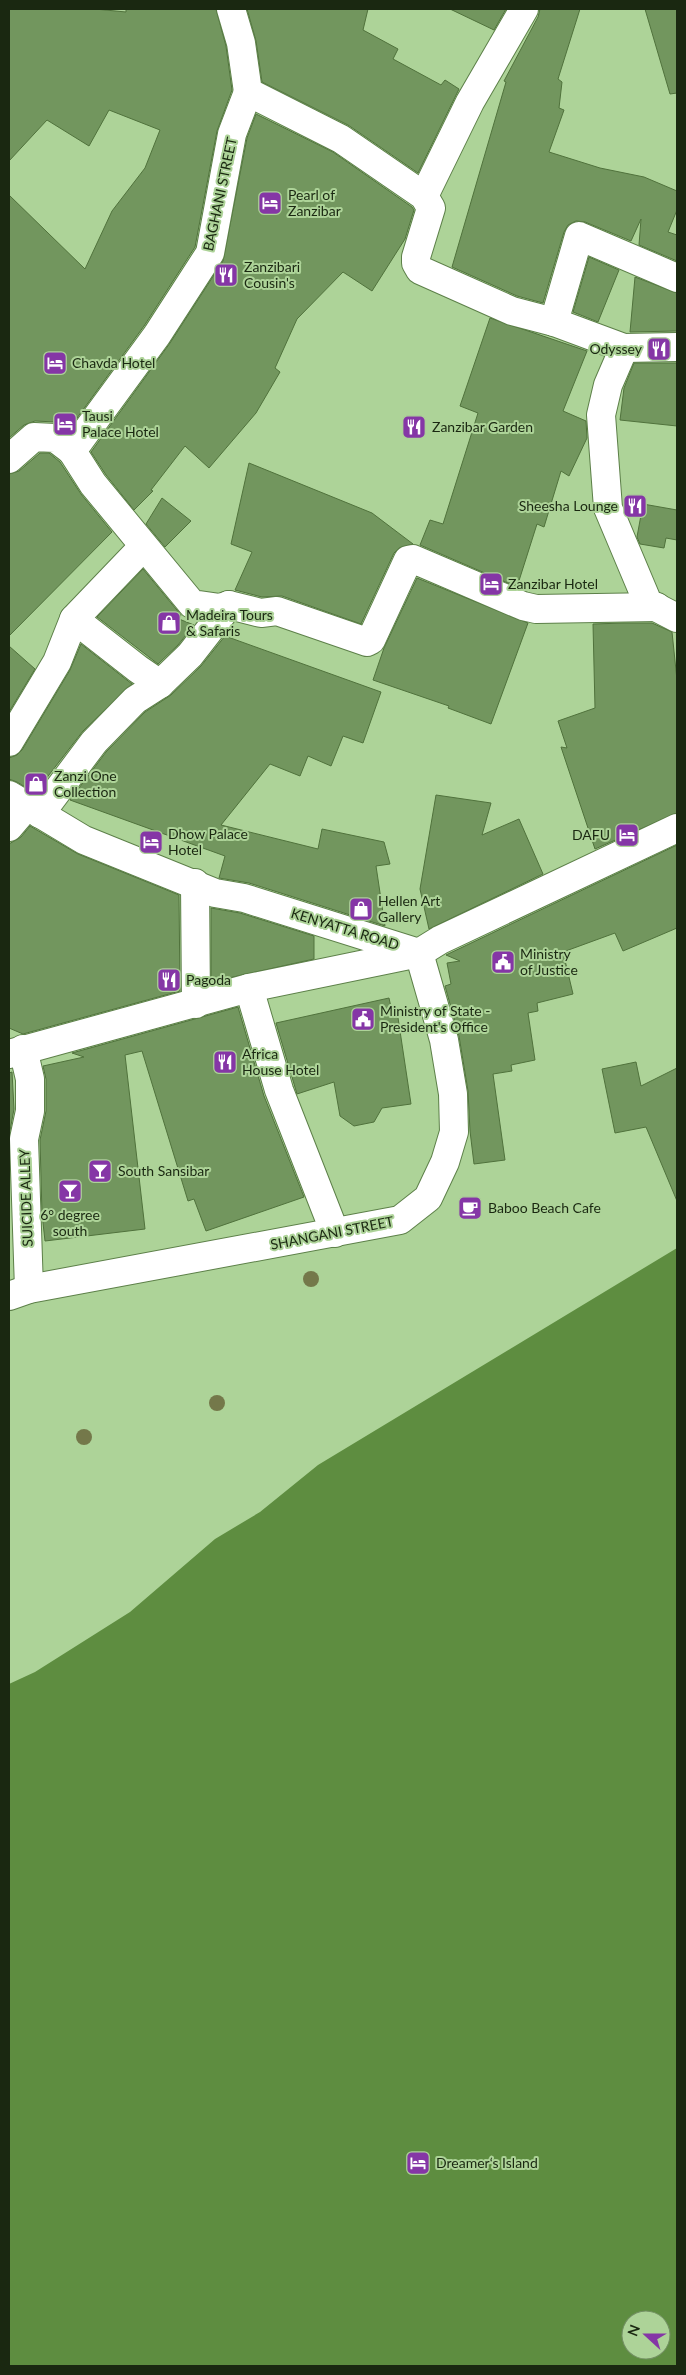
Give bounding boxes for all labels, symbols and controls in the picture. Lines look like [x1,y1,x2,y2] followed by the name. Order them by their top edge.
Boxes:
[199,135,240,252] street label: BAGHANI STREET
[288,186,341,219] place label: Pearl of Zanzibar
[257,190,283,216] hotel icon: Pearl of Zanzibar
[244,258,300,291] place label: Zanzibari Cousin's
[213,262,239,288] restaurant icon: Zanzibari Cousin's
[646,336,672,362] restaurant icon: Odyssey
[589,340,643,357] place label: Odyssey
[42,350,68,376] hotel icon: Chavda Hotel
[72,354,155,371] place label: Chavda Hotel
[82,407,159,440] place label: Tausi Palace Hotel
[52,411,78,437] hotel icon: Tausi Palace Hotel
[401,414,427,440] restaurant icon: Zanzibar Garden
[432,418,533,435] place label: Zanzibar Garden
[622,493,648,519] restaurant icon: Sheesha Lounge
[519,497,618,514] place label: Sheesha Lounge
[478,571,504,597] hotel icon: Zanzibar Hotel
[508,575,598,592] place label: Zanzibar Hotel
[186,606,273,639] place label: Madeira Tours & Safaris
[156,610,182,636] shop icon: Madeira Tours & Safaris
[54,767,117,800] place label: Zanzi One Collection
[23,771,49,797] shop icon: Zanzi One Collection
[614,822,640,848] hotel icon: DAFU
[168,825,248,858] place label: Dhow Palace Hotel
[572,826,610,843] place label: DAFU
[138,829,164,855] hotel icon: Dhow Palace Hotel
[378,892,440,925] place label: Hellen Art Gallery
[348,896,374,922] shop icon: Hellen Art Gallery
[289,904,401,953] street label: KENYATTA ROAD
[520,945,578,978] place label: Ministry of Justice
[490,949,516,975] public building icon: Ministry of Justice
[156,967,182,993] restaurant icon: Pagoda
[186,971,231,988] place label: Pagoda
[380,1002,490,1035] place label: Ministry of State - President's Office
[350,1006,376,1032] public building icon: Ministry of State - President's Office
[242,1045,319,1078] place label: Africa House Hotel
[212,1049,238,1075] restaurant icon: Africa House Hotel
[15,1149,36,1247] street label: SUICIDE ALLEY
[87,1158,113,1184] bar icon: South Sansibar
[118,1162,209,1179] place label: South Sansibar
[57,1178,83,1204] bar icon: 6° degree south
[457,1195,483,1221] cafe icon: Baboo Beach Cafe
[488,1199,601,1216] place label: Baboo Beach Cafe
[40,1206,100,1239] place label: 6° degree south
[269,1212,396,1253] street label: SHANGANI STREET
[405,2150,431,2176] hotel icon: Dreamer‘s Island
[436,2154,538,2171] place label: Dreamer‘s Island
[621,2310,671,2360] north arrow
[624,2322,643,2338] text: N

